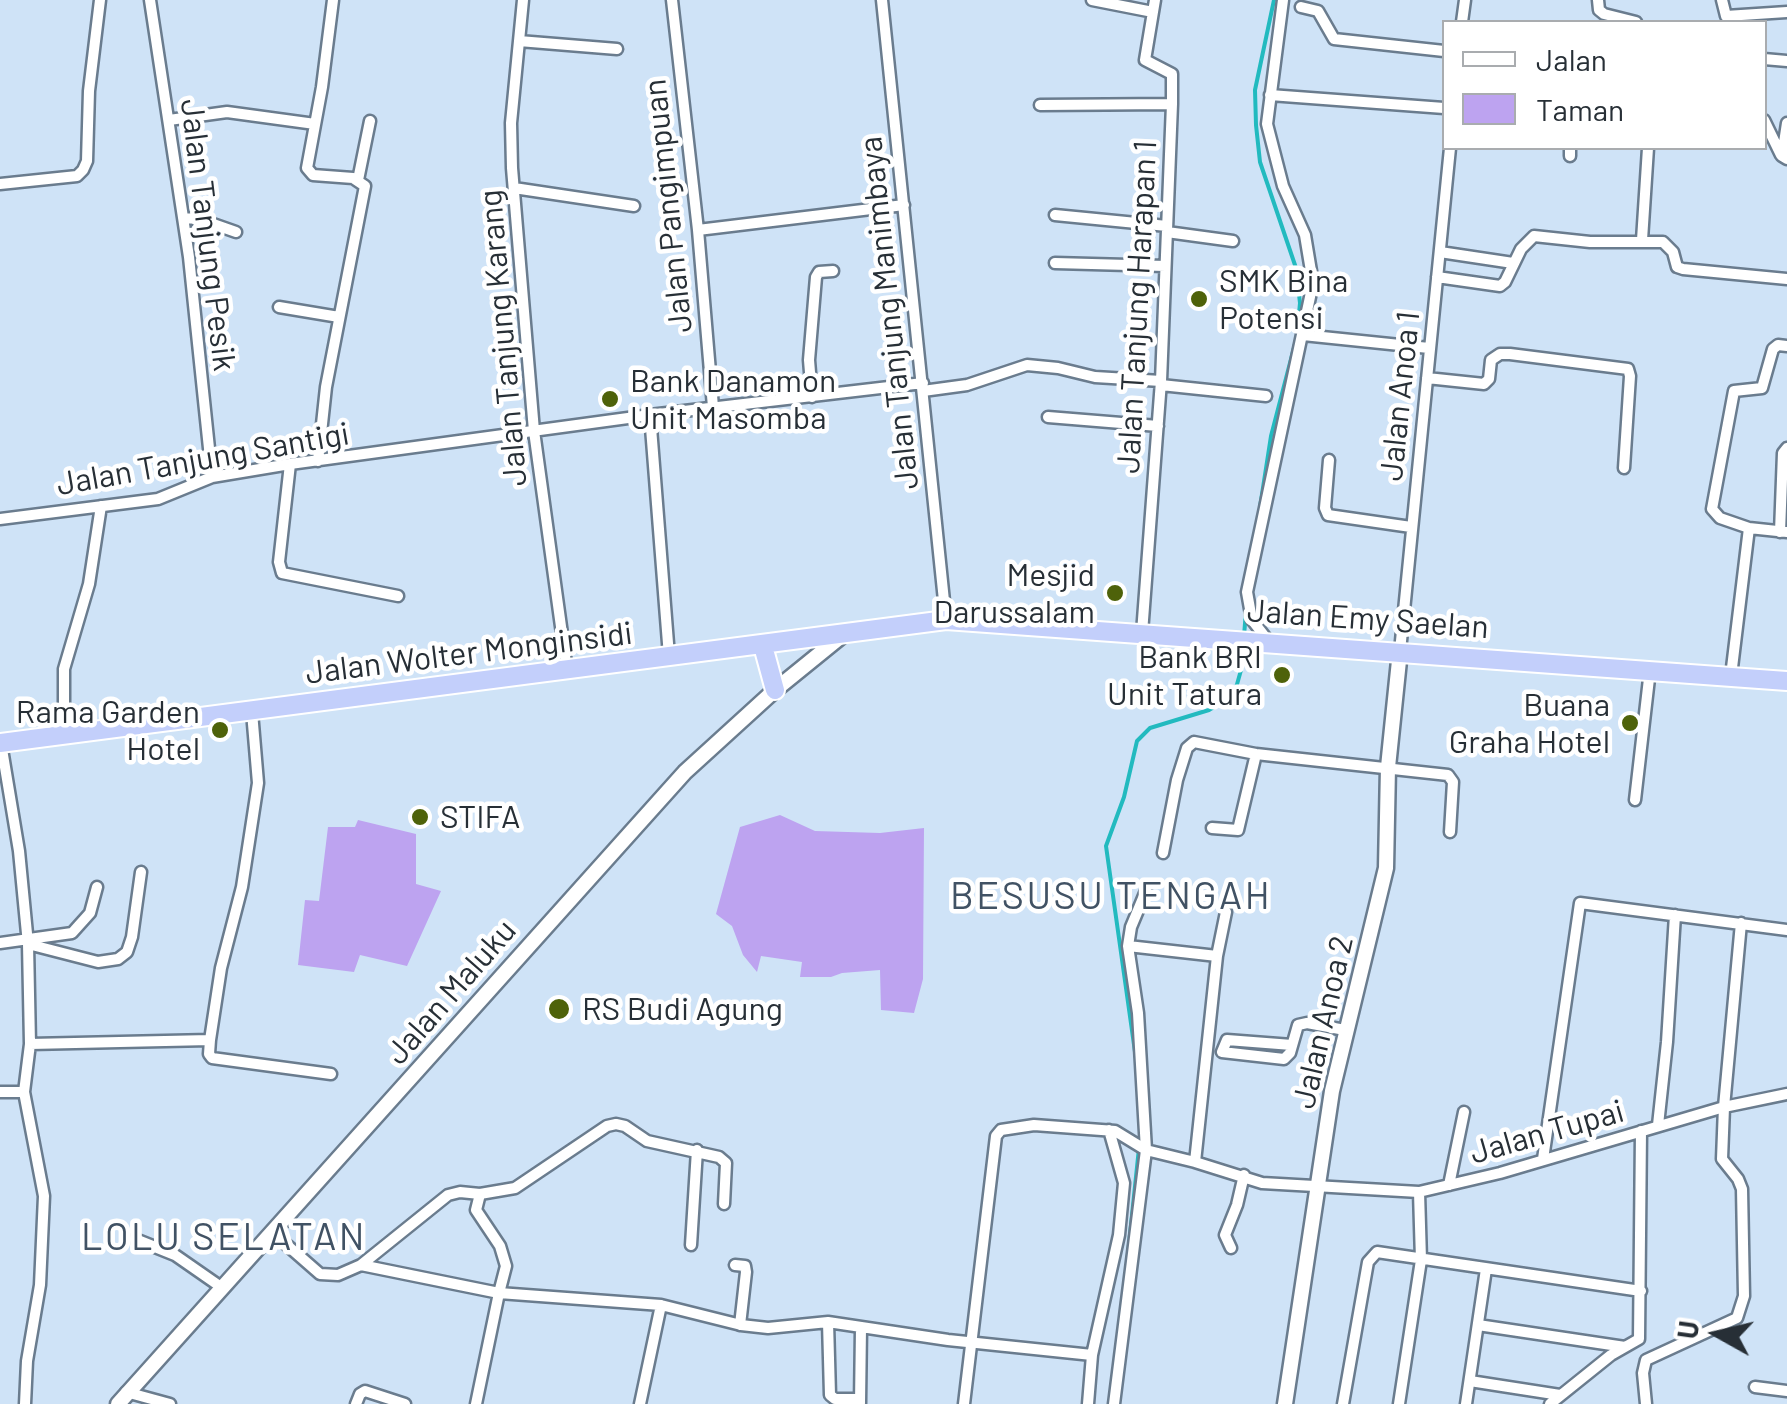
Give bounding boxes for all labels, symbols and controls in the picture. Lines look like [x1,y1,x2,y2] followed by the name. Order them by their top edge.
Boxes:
[1442,20,1767,150] legend
[1536,41,1607,77] text: Jalan
[636,77,700,335] street label: Jalan Pangimpuan
[1536,91,1624,127] text: Taman
[172,97,244,373] street label: Jalan Tanjung Pesik
[851,135,927,491] street label: Jalan Tanjung Manimbaya
[1109,140,1165,474] street label: Jalan Tanjung Harapan 1
[471,188,535,488] street label: Jalan Tanjung Karang
[1219,262,1348,337] place label: SMK Bina Potensi
[1188,288,1210,310] marker: SMK Bina Potensi
[1372,309,1428,483] street label: Jalan Anoa 1
[630,362,836,437] place label: Bank Danamon Unit Masomba
[599,388,621,410] marker: Bank Danamon Unit Masomba
[54,414,352,504] street label: Jalan Tanjung Santigi
[933,556,1095,631] place label: Mesjid Darussalam
[1104,582,1126,604] marker: Mesjid Darussalam
[1246,591,1490,647] street label: Jalan Emy Saelan
[303,614,635,692] street label: Jalan Wolter Monginsidi
[1107,638,1262,713] place label: Bank BRI Unit Tatura
[1271,664,1293,686] marker: Bank BRI Unit Tatura
[1449,686,1610,761] place label: Buana Graha Hotel
[16,693,200,768] place label: Rama Garden Hotel
[1619,712,1641,734] marker: Buana Graha Hotel
[209,719,231,741] marker: Rama Garden Hotel
[440,798,521,836] place label: STIFA
[409,806,431,828] marker: STIFA
[950,873,1272,919] district label: BESUSU TENGAH
[378,912,524,1072] street label: Jalan Maluku
[1285,932,1361,1112] street label: Jalan Anoa 2
[582,990,783,1028] place label: RS Budi Agung
[546,996,572,1022] marker: RS Budi Agung
[1466,1092,1628,1172] street label: Jalan Tupai
[81,1214,367,1260] district label: LOLU SELATAN
[1667,1284,1767,1384] north arrow
[1669,1319,1705,1341] text: U

